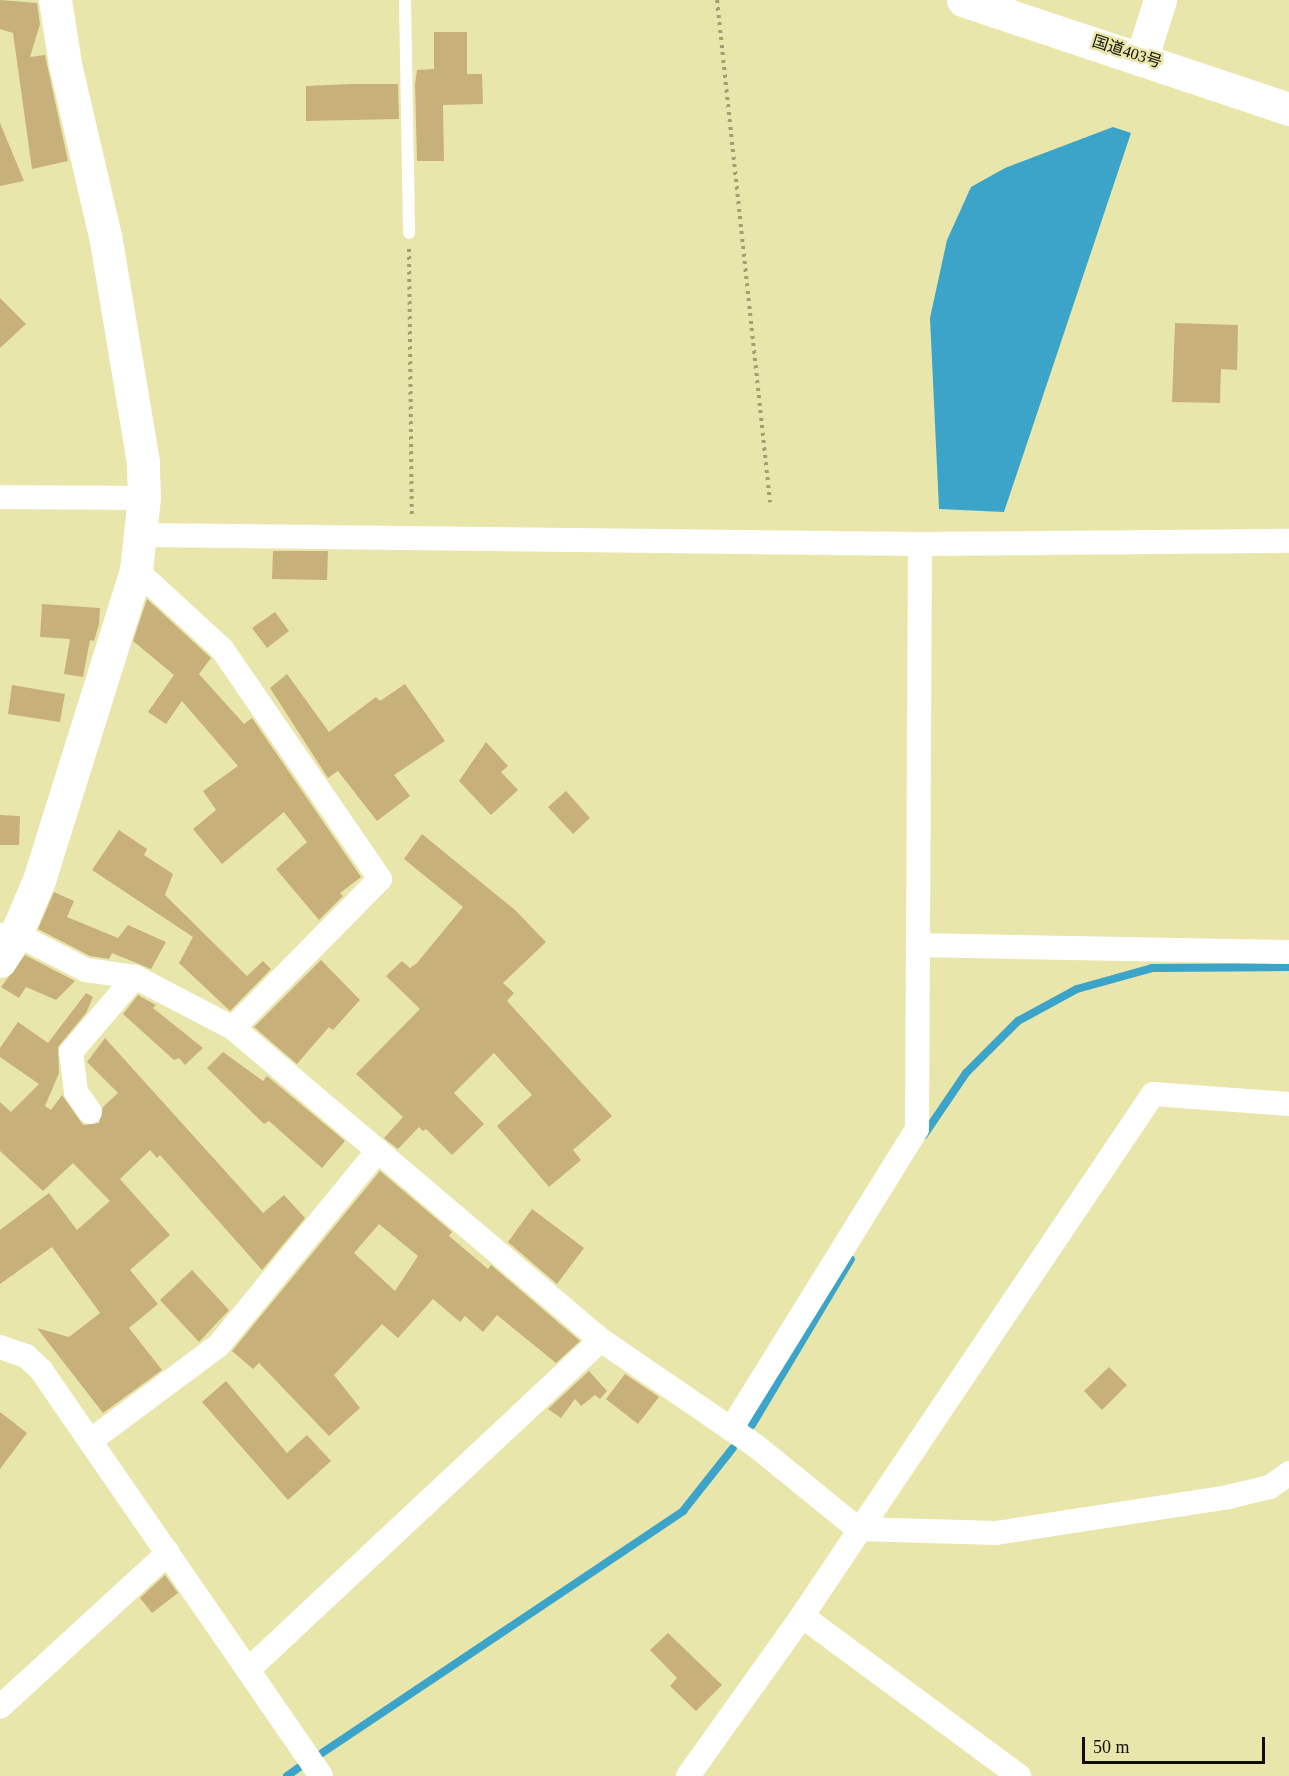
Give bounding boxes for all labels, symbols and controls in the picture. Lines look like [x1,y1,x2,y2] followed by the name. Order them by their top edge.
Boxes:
[1090,32,1164,72] street label: 国道403号
[1085,1725,1268,1763] scale bar
[1093,1737,1130,1757] text: 50 m

